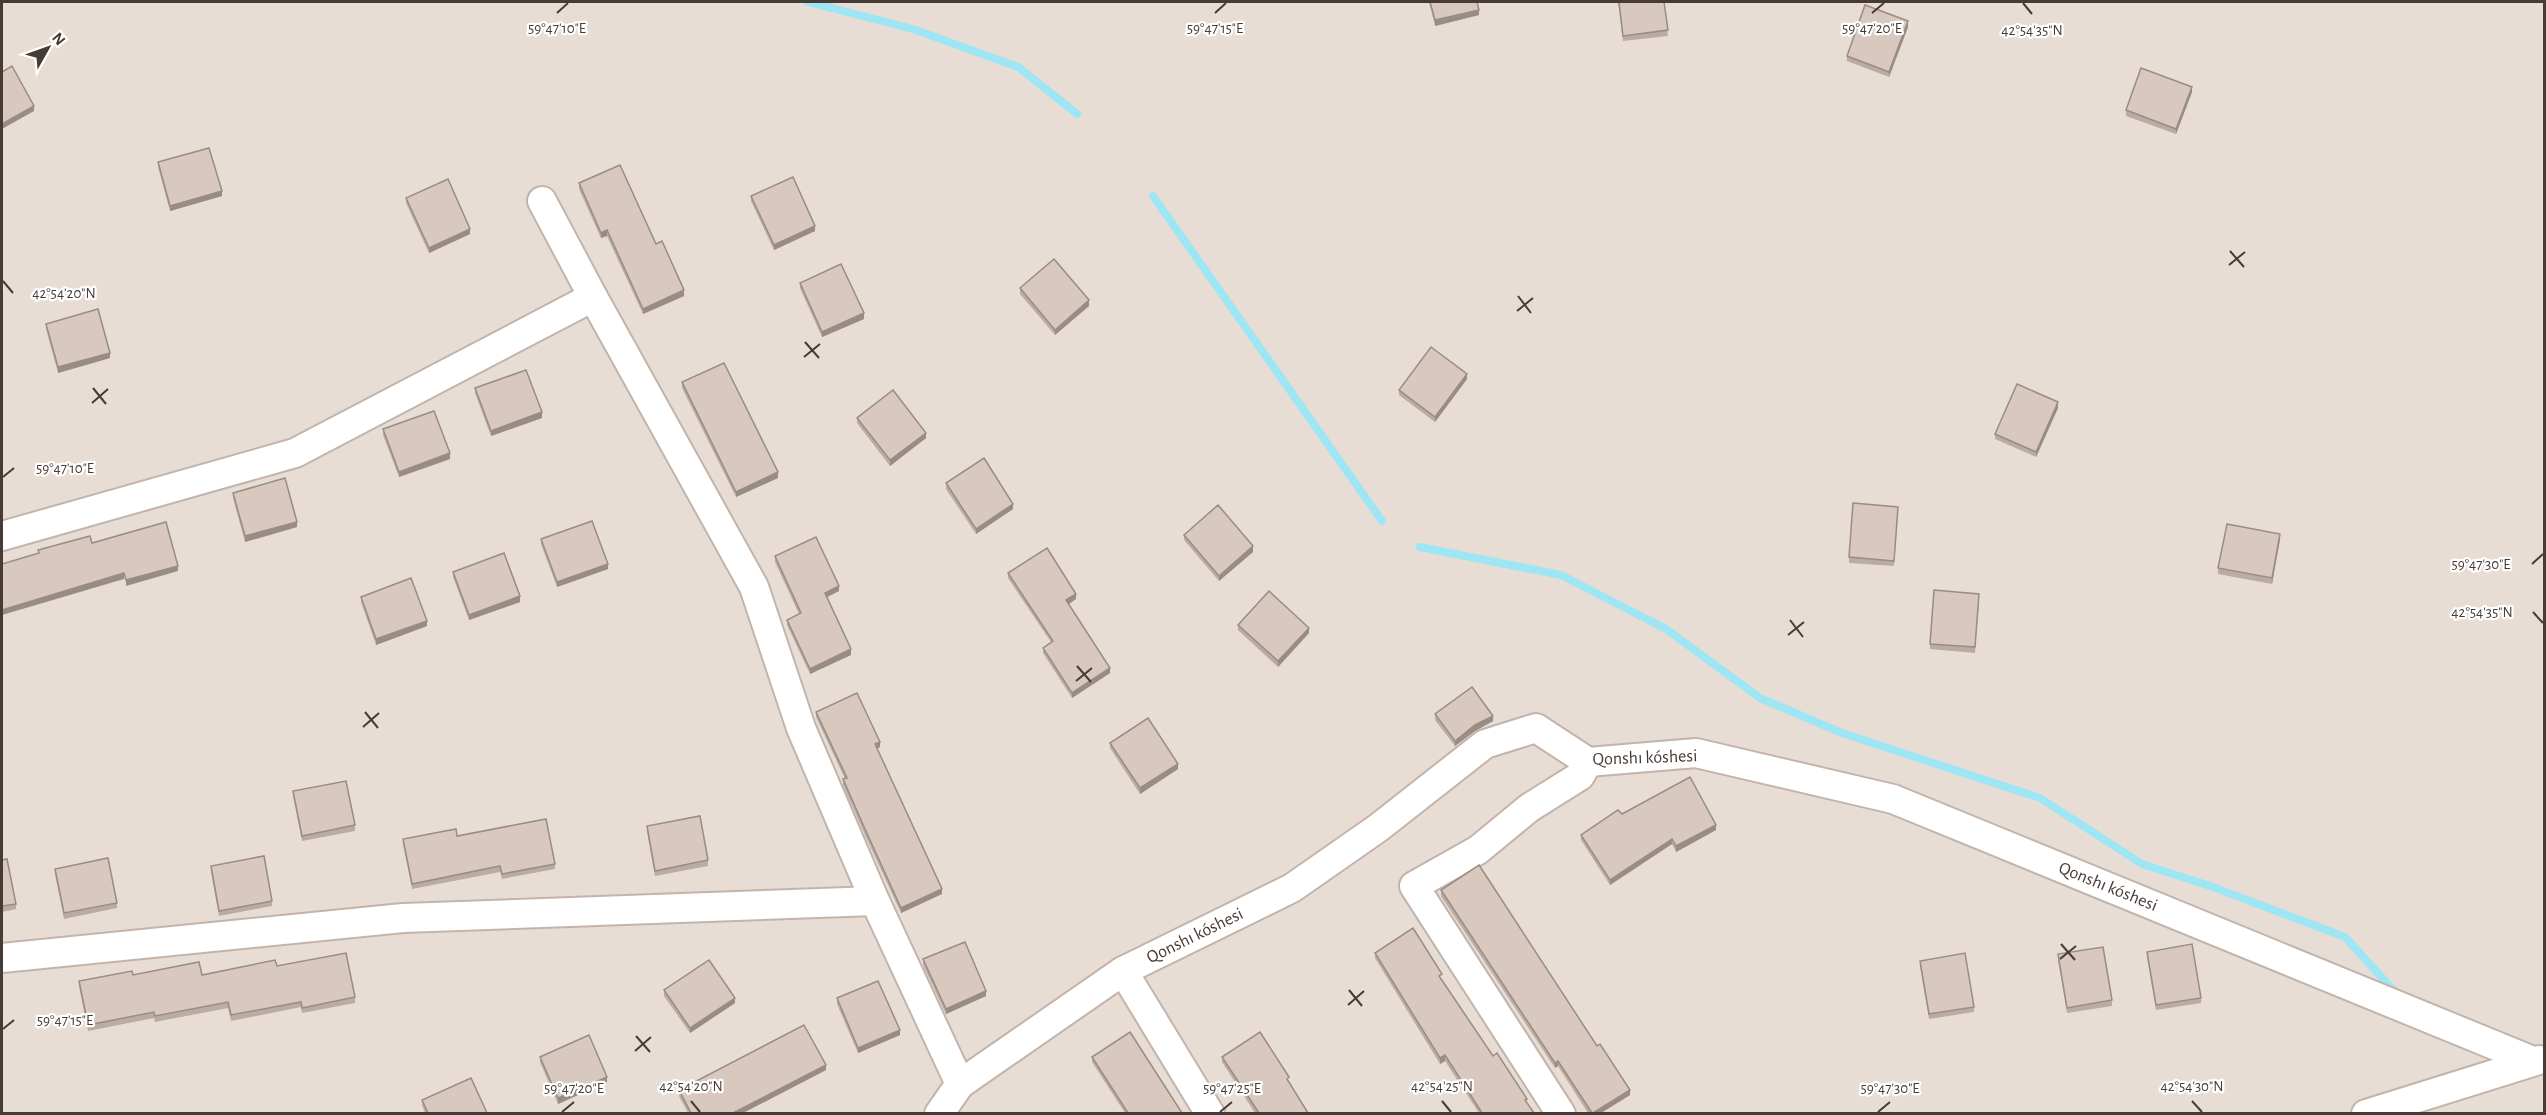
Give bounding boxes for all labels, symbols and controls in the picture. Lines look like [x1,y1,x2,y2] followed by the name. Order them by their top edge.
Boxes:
[18,18,78,78] north arrow
[528,21,586,36] text: 59°47'10"E
[1187,21,1243,36] text: 59°47'15"E
[1842,21,1902,36] text: 59°47'20"E
[2001,23,2063,38] text: 42°54'35"N
[49,30,68,48] text: N
[32,286,96,301] text: 42°54'20"N
[36,461,94,476] text: 59°47'10"E
[2451,557,2511,572] text: 59°47'30"E
[2451,605,2513,620] text: 42°54'35"N
[1592,747,1698,769] street label: Qonshı kóshesi
[2056,859,2160,915] street label: Qonshı kóshesi
[1144,905,1246,967] street label: Qonshı kóshesi
[37,1013,93,1028] text: 59°47'15"E
[659,1079,723,1094] text: 42°54'20"N
[1411,1079,1473,1094] text: 42°54'25"N
[2161,1079,2223,1094] text: 42°54'30"N
[544,1081,604,1096] text: 59°47'20"E
[1203,1081,1261,1096] text: 59°47'25"E
[1860,1081,1920,1096] text: 59°47'30"E

